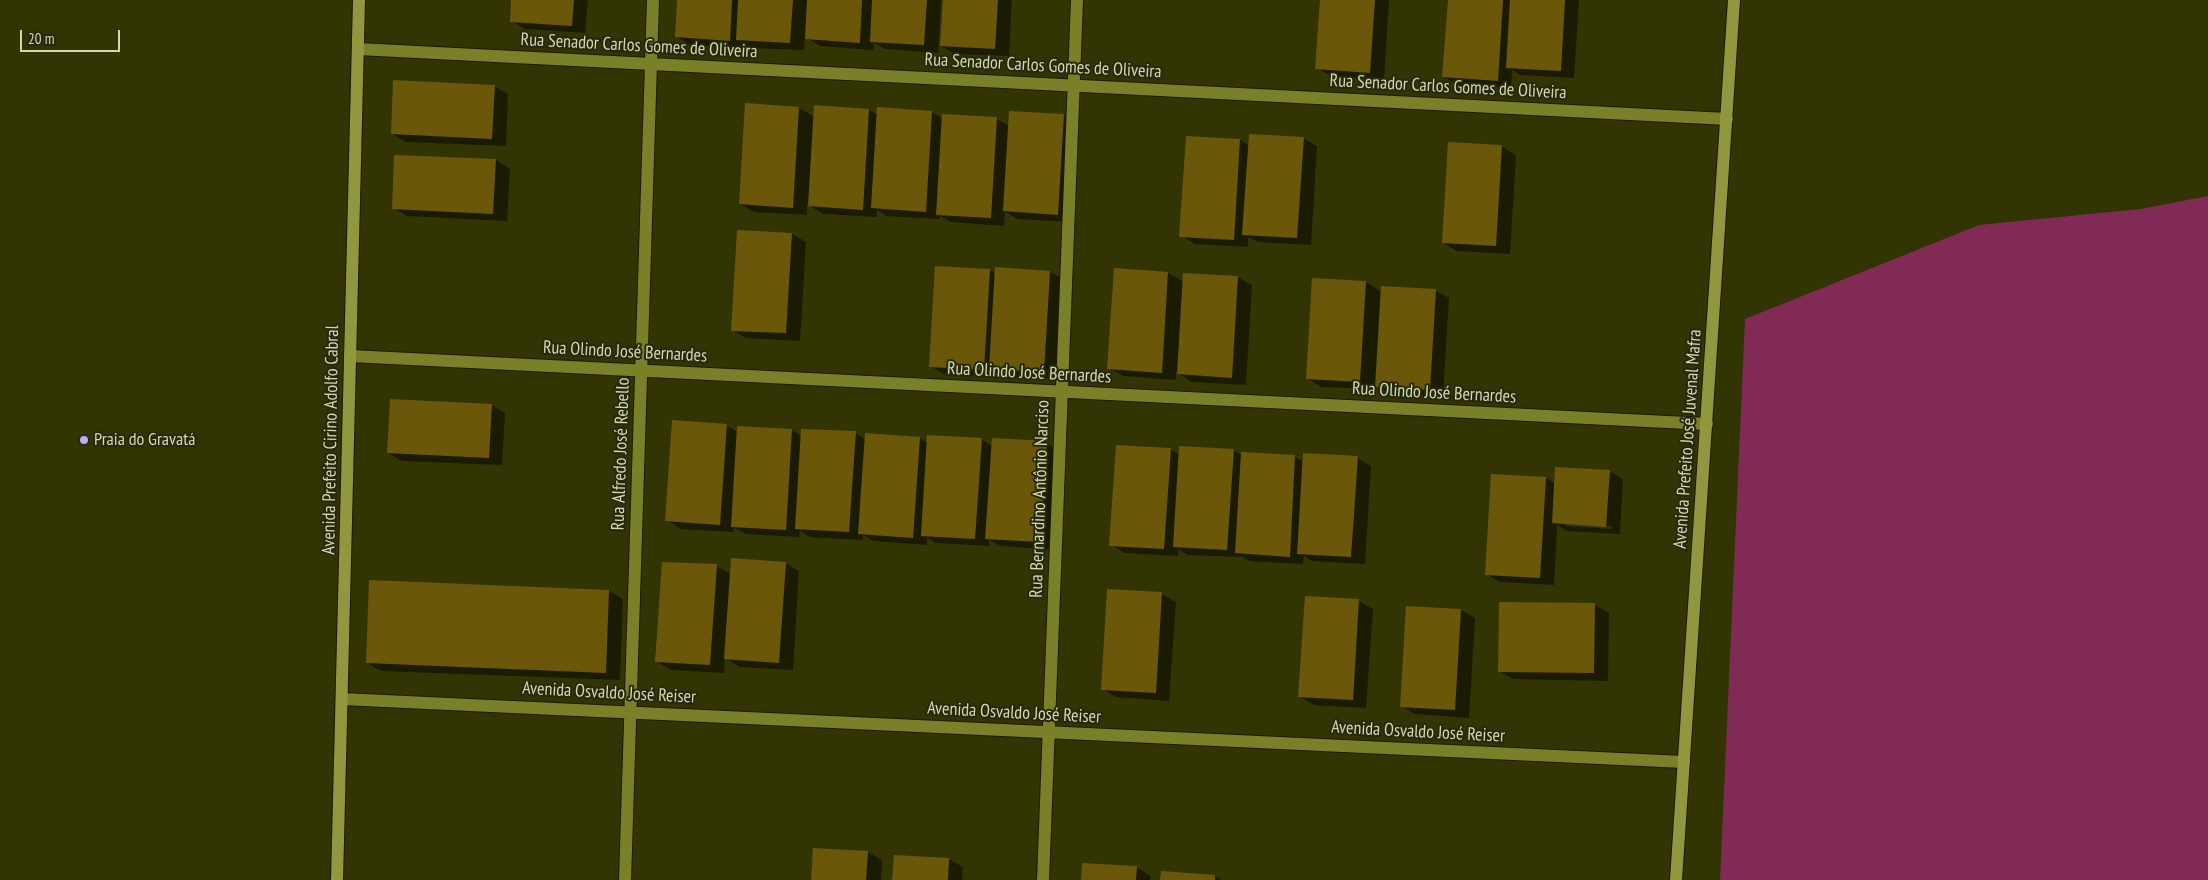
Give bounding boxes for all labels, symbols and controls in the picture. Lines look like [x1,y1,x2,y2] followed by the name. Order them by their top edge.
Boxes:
[22,20,122,52] scale bar
[28,29,54,48] text: 20 m
[520,29,758,63] street label: Rua Senador Carlos Gomes de Oliveira
[924,49,1162,83] street label: Rua Senador Carlos Gomes de Oliveira
[1329,70,1567,104] street label: Rua Senador Carlos Gomes de Oliveira
[318,325,344,555] street label: Avenida Prefeito Cirino Adolfo Cabral
[1670,329,1706,549] street label: Avenida Prefeito José Juvenal Mafra
[542,337,708,367] street label: Rua Olindo José Bernardes
[946,358,1112,388] street label: Rua Olindo José Bernardes
[608,377,634,531] street label: Rua Alfredo José Rebello
[1351,378,1517,408] street label: Rua Olindo José Bernardes
[1026,400,1054,598] street label: Rua Bernardino Antônio Narciso
[94,429,195,451] place label: Praia do Gravatá
[78,434,90,446] marker: Praia do Gravatá
[522,678,696,708] street label: Avenida Osvaldo José Reiser
[927,698,1101,728] street label: Avenida Osvaldo José Reiser
[1331,717,1505,747] street label: Avenida Osvaldo José Reiser

